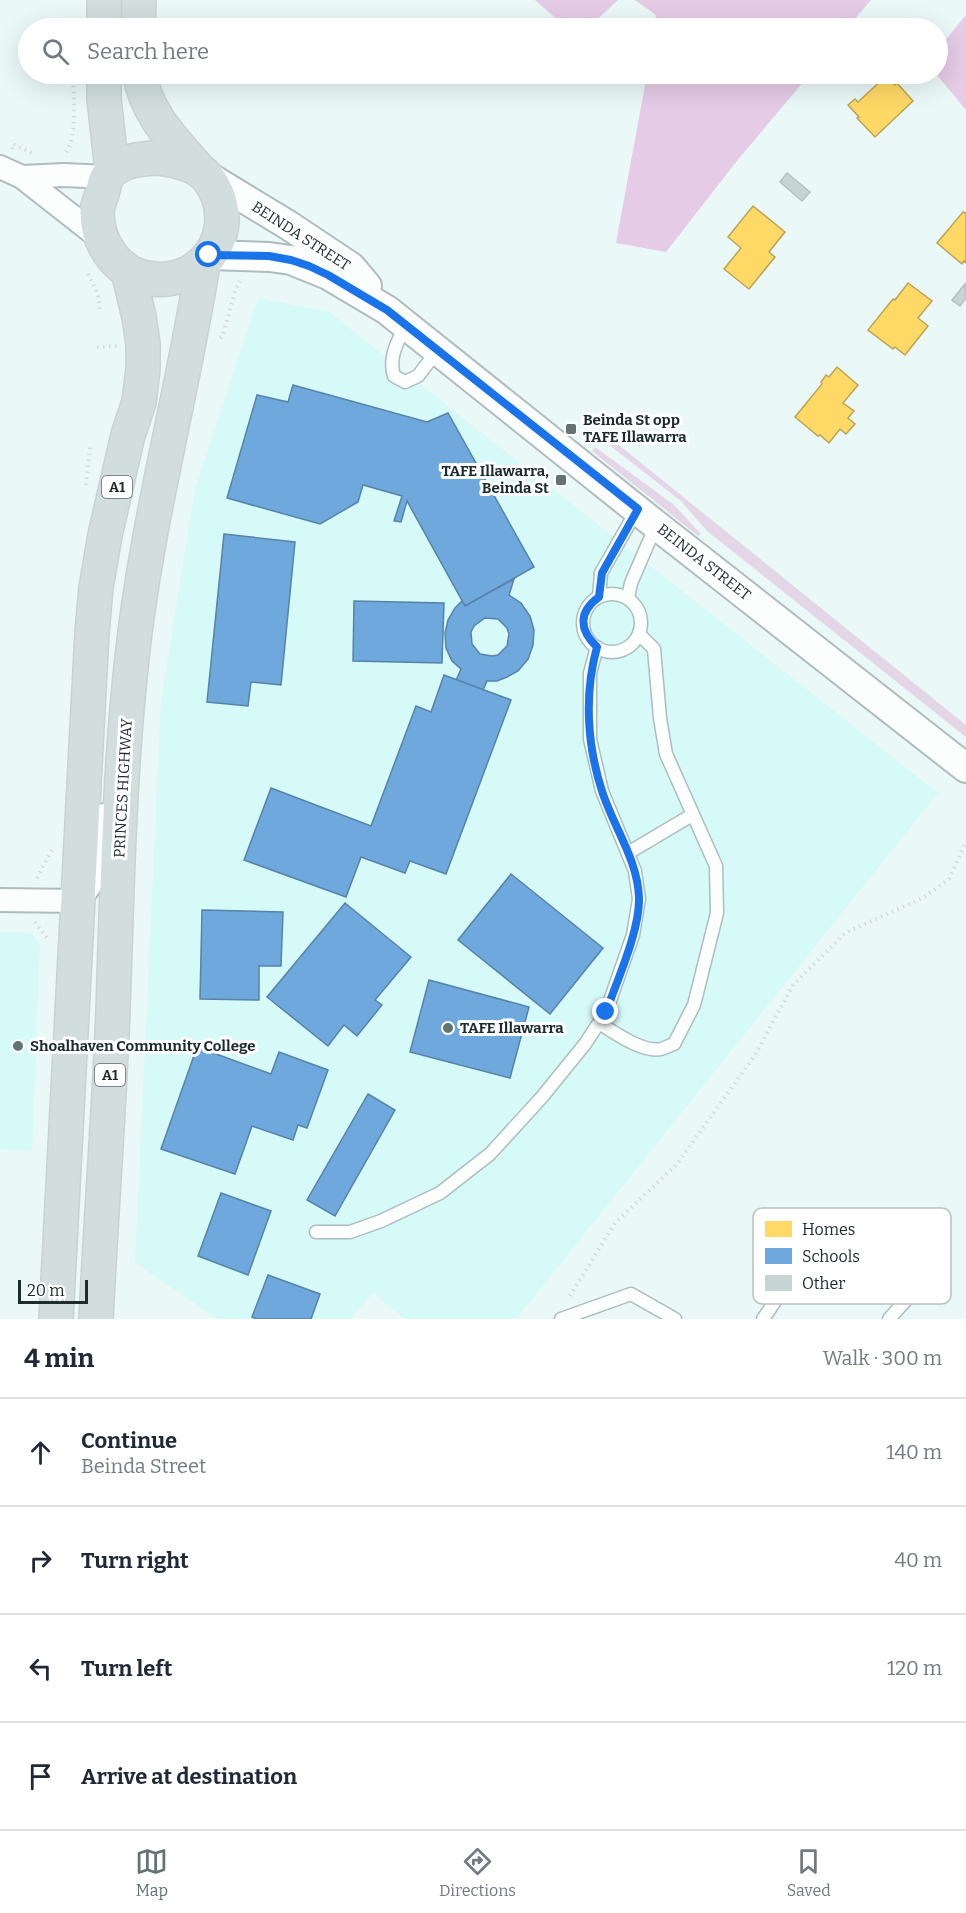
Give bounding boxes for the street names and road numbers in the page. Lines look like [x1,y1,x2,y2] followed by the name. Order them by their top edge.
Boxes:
[249,198,354,275] street label: BEINDA STREET
[102,476,132,498] road number: A1
[654,520,754,604] street label: BEINDA STREET
[110,718,136,858] street label: PRINCES HIGHWAY
[95,1064,125,1086] road number: A1

